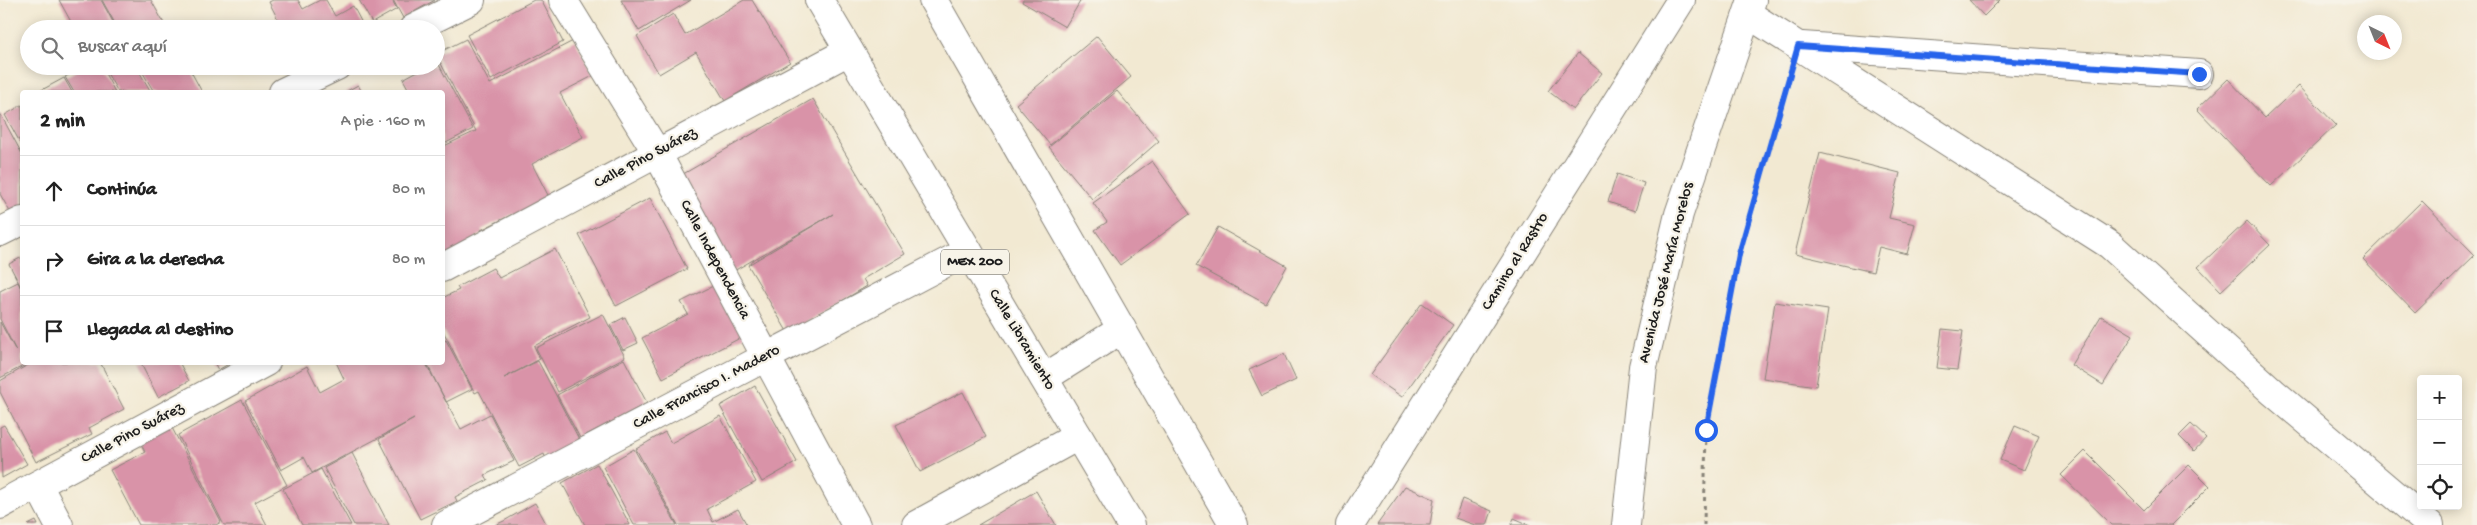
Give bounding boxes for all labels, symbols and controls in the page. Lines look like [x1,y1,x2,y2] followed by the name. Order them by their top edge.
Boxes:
[2357,15,2402,60] north arrow
[20,20,445,75] search box
[38,34,66,62] icon: search
[78,36,167,59] text: Buscar aquí
[2188,63,2211,86] route end
[40,110,85,135] text: 2 min
[341,113,425,132] text: A pie · 160 m
[591,124,701,194] street label: Calle Pino Suárez
[40,177,68,205] icon: ahead
[87,179,157,202] text: Continúa
[1635,180,1699,365] street label: Avenida José María Morelos
[392,181,425,200] text: 80 m
[675,197,754,324] street label: Calle Independencia
[1478,210,1554,314] street label: Camino al Rastro
[40,247,68,275] icon: right
[87,249,224,272] text: Gira a la derecha
[941,250,1009,274] road number: MEX 200
[392,251,425,270] text: 80 m
[983,286,1059,394] street label: Calle Libramiento
[40,317,68,345] icon: arrive
[87,319,233,342] text: Llegada al destino
[630,341,784,435] street label: Calle Francisco I. Madero
[2417,375,2462,510] map controls
[2417,375,2462,420] button: +
[78,399,188,469] street label: Calle Pino Suárez
[1695,419,1718,442] route start
[2417,420,2462,465] button: −
[2417,465,2462,510] button: locate

